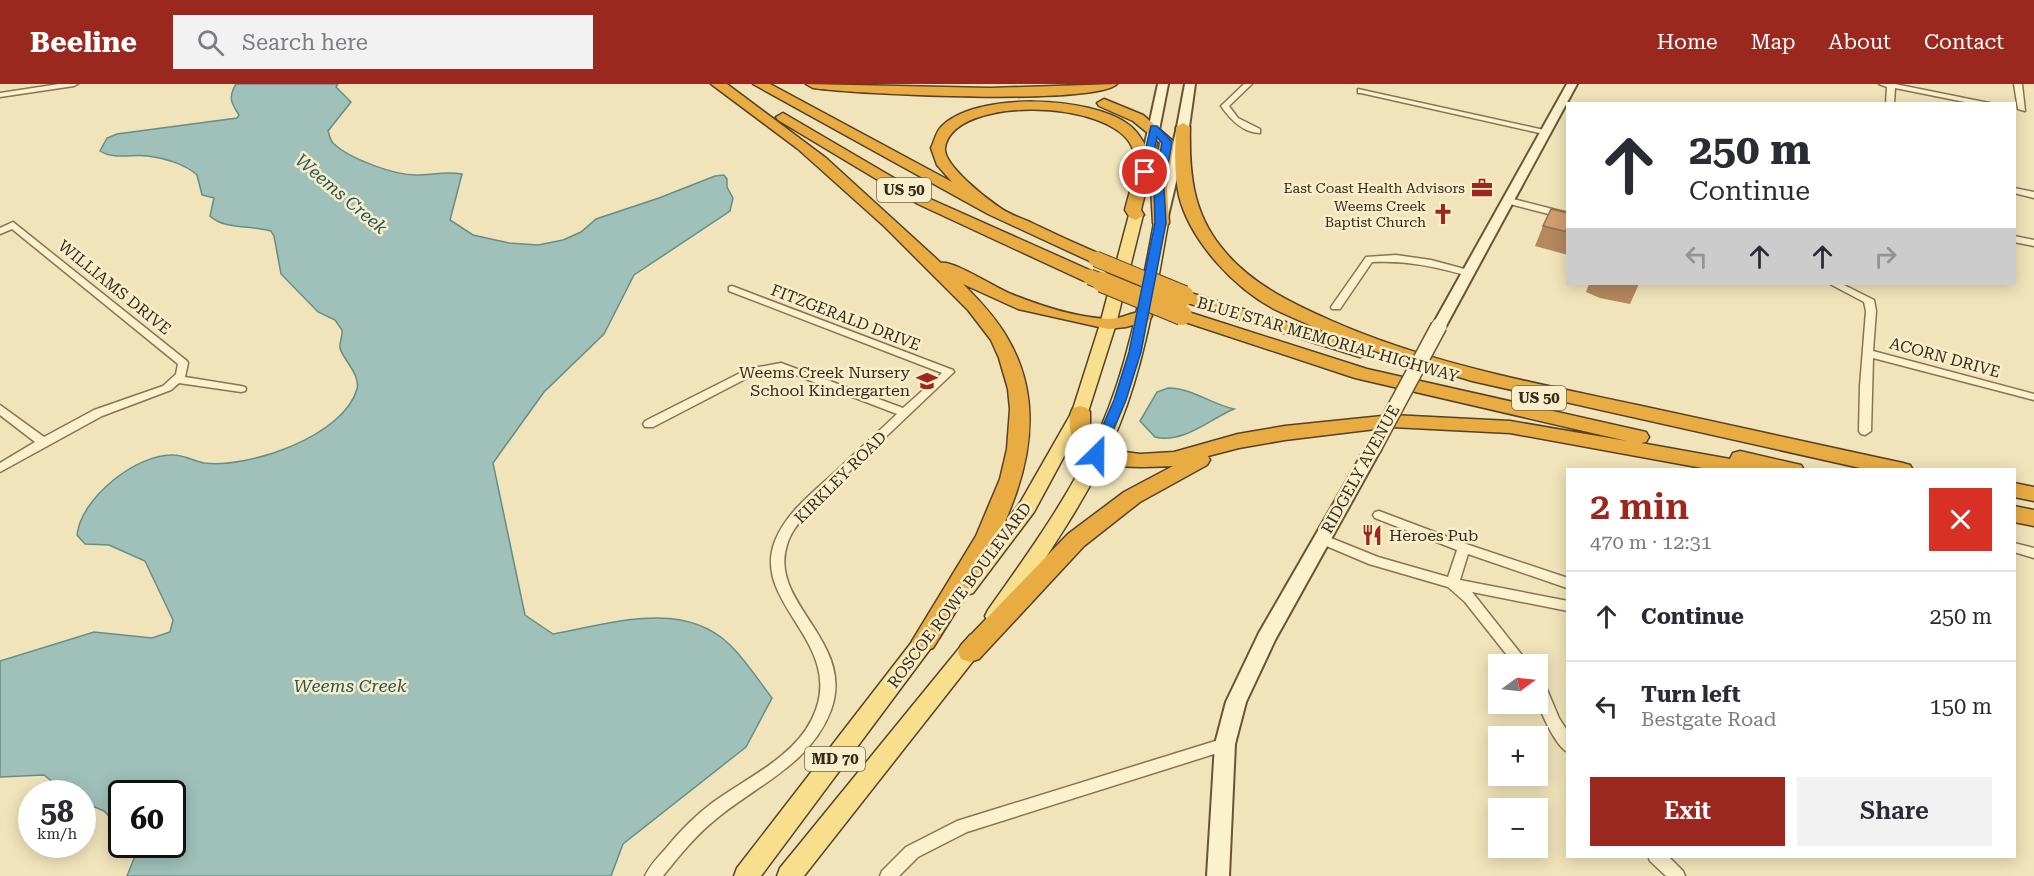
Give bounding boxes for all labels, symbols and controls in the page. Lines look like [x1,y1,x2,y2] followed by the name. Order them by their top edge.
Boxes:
[173,15,593,69] search box
[30,26,137,59] text: Beeline
[194,26,227,59] icon: search
[242,30,368,55] text: Search here
[1657,30,1718,54] text: Home
[1751,30,1796,54] text: Map
[1829,30,1891,54] text: About
[1924,30,2004,54] text: Contact
[1689,125,1811,174] text: 250 m
[1590,126,1668,204] icon: ahead
[1119,146,1170,197] pin
[291,149,391,238] water label: Weems Creek
[1128,155,1161,188] icon: arrive
[1689,175,1810,207] text: Continue
[1470,176,1494,200] office icon: East Coast Health Advisors
[877,178,931,202] road number: US 50
[1284,180,1465,196] place label: East Coast Health Advisors
[1325,198,1426,230] place label: Weems Creek Baptist Church
[1431,202,1455,226] church icon: Weems Creek Baptist Church
[55,236,175,339] street label: WILLIAMS DRIVE
[1680,240,1713,273] icon: left
[1743,240,1776,273] icon: ahead
[1806,240,1839,273] icon: ahead
[1869,240,1902,273] icon: right
[768,280,923,355] street label: FITZGERALD DRIVE
[1195,293,1461,386] street label: BLUE STAR MEMORIAL HIGHWAY
[1887,334,2002,381] street label: ACORN DRIVE
[739,363,911,400] place label: Weems Creek Nursery School Kindergarten
[915,369,939,393] school or university icon: Weems Creek Nursery School Kindergarten
[1512,386,1566,410] road number: US 50
[1317,402,1404,537] street label: RIDGELY AVENUE
[1064,423,1128,487] position arrow
[790,427,890,527] street label: KIRKLEY ROAD
[1590,486,1689,528] text: 2 min
[1929,488,1992,551] button: close
[883,499,1035,692] street label: ROSCOE ROWE BOULEVARD
[1360,523,1384,547] restaurant icon: Heroes Pub
[1389,526,1478,545] place label: Heroes Pub
[1590,530,1712,554] text: 470 m · 12:31
[1590,600,1623,633] icon: ahead
[1641,604,1744,629] text: Continue
[1929,604,1992,629] text: 250 m
[1488,654,1548,714] north arrow
[1488,654,1548,858] map controls
[294,675,407,696] water label: Weems Creek
[1641,682,1741,707] text: Turn left
[1590,690,1623,723] icon: left
[1929,694,1992,719] text: 150 m
[1641,707,1776,731] text: Bestgate Road
[1488,726,1548,786] button: +
[805,747,865,771] road number: MD 70
[1590,777,1785,846] button: Exit
[1797,777,1992,846] button: Share
[108,780,186,858] speed limit sign: 60
[40,794,74,829] text: 58
[1488,798,1548,858] button: −
[37,825,77,843] text: km/h

